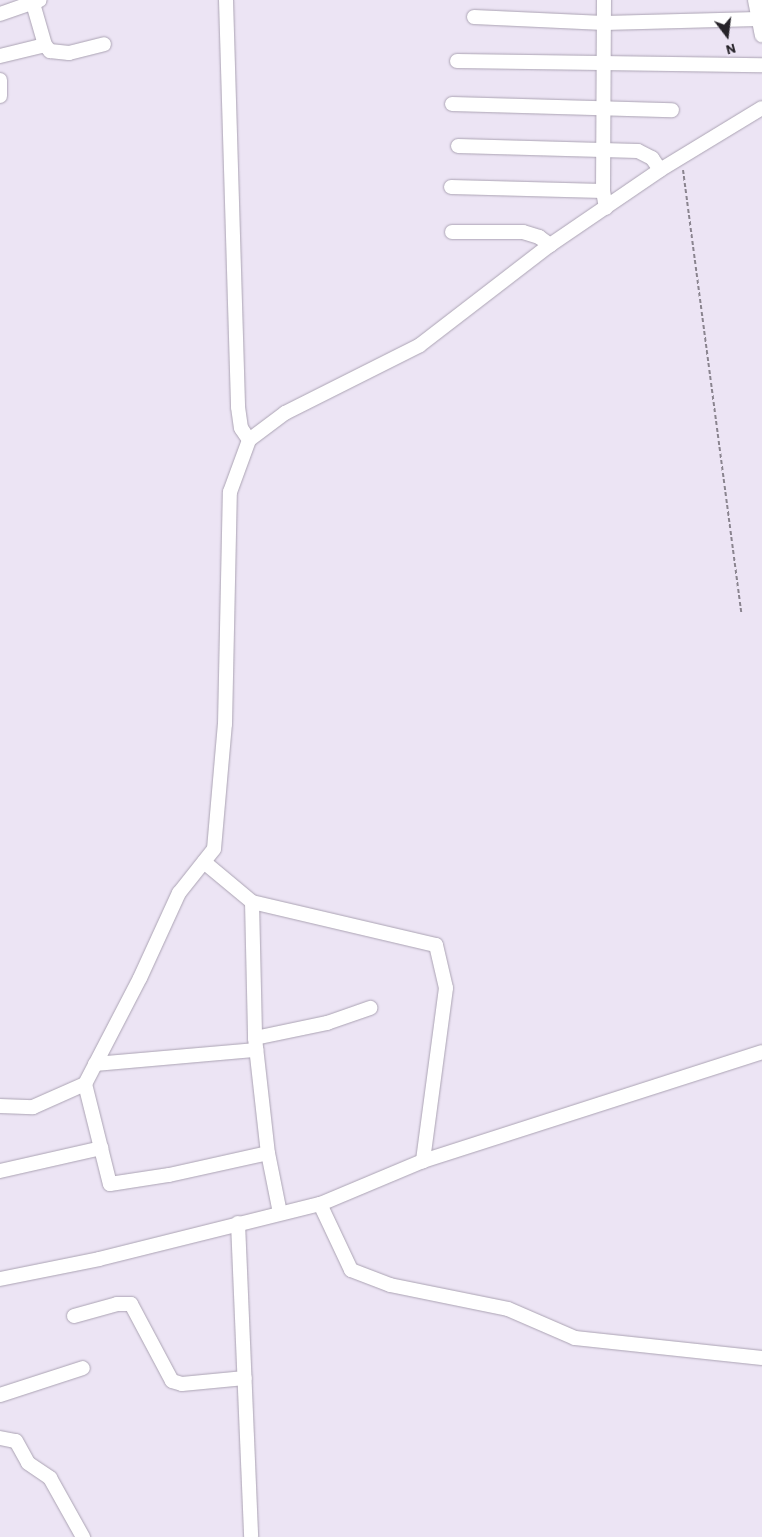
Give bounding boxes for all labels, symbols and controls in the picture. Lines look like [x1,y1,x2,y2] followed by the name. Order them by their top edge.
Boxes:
[702,10,752,60] north arrow
[724,41,738,59] text: N

